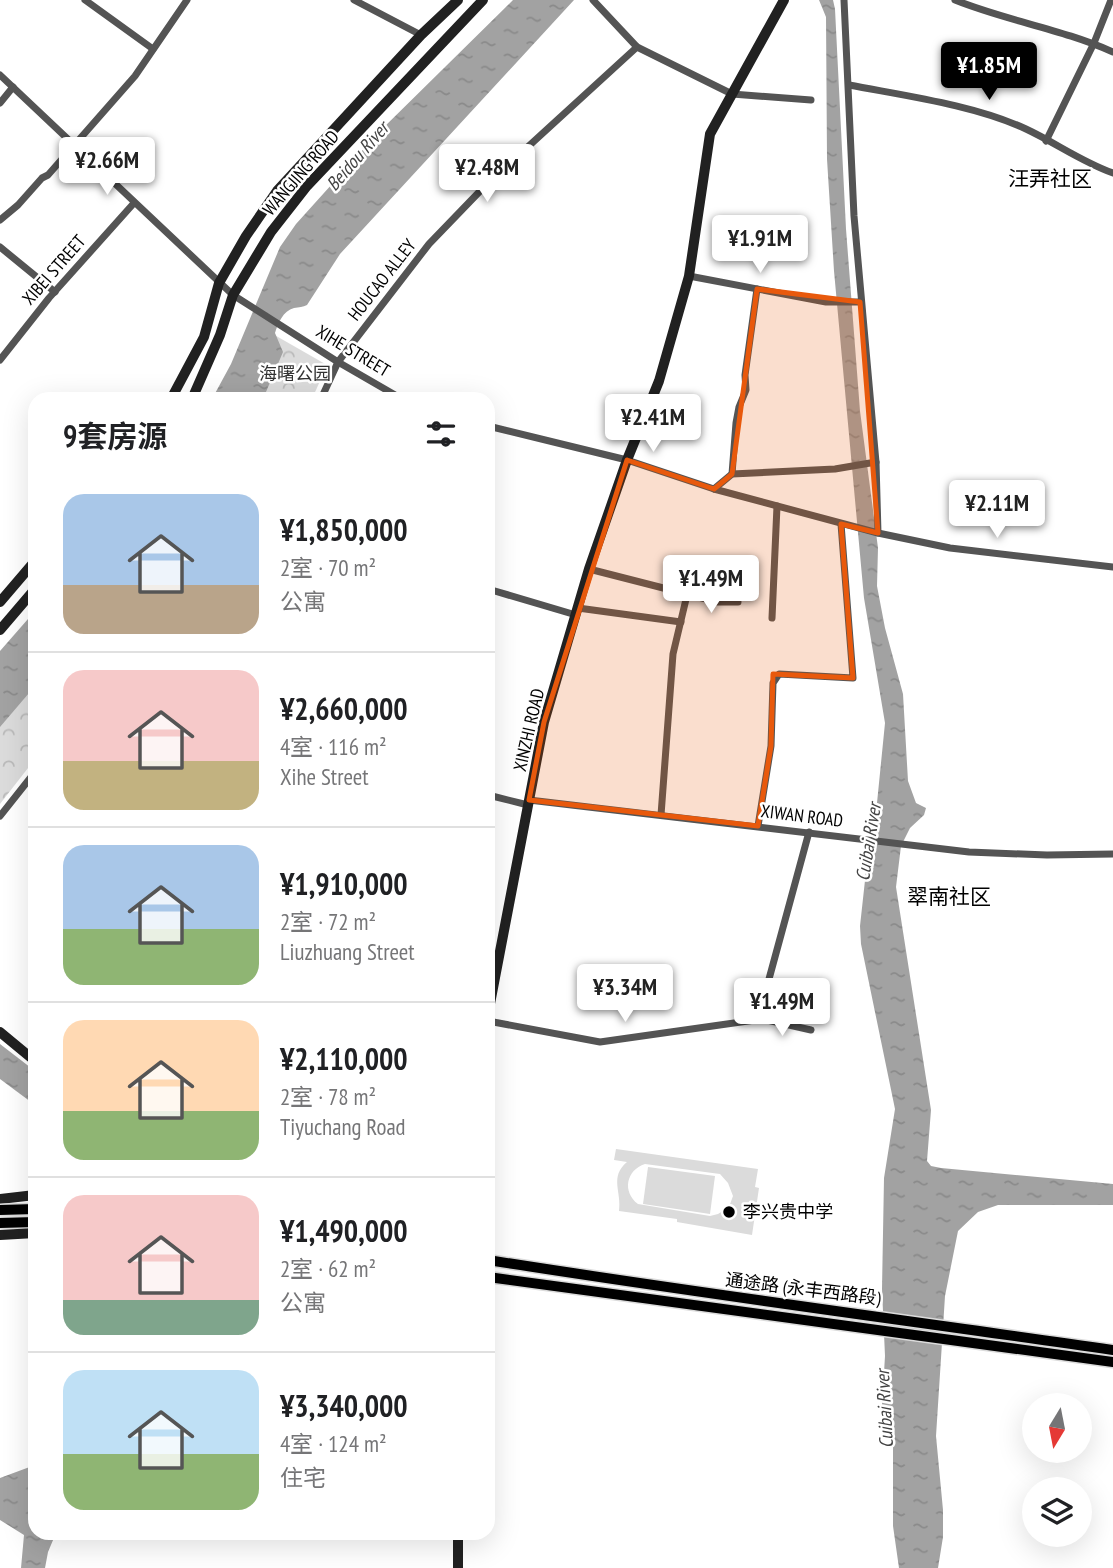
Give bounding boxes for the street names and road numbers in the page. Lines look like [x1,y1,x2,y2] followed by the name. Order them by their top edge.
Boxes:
[257,125,344,220] street label: WANGJING ROAD
[17,230,90,309] street label: XIBEI STREET
[343,234,421,325] street label: HOUCAO ALLEY
[312,320,394,382] street label: XIHE STREET
[508,686,549,773] street label: XINZHI ROAD
[760,799,844,832] street label: XIWAN ROAD
[724,1268,883,1310] street label: 通途路 (永丰西路段)

